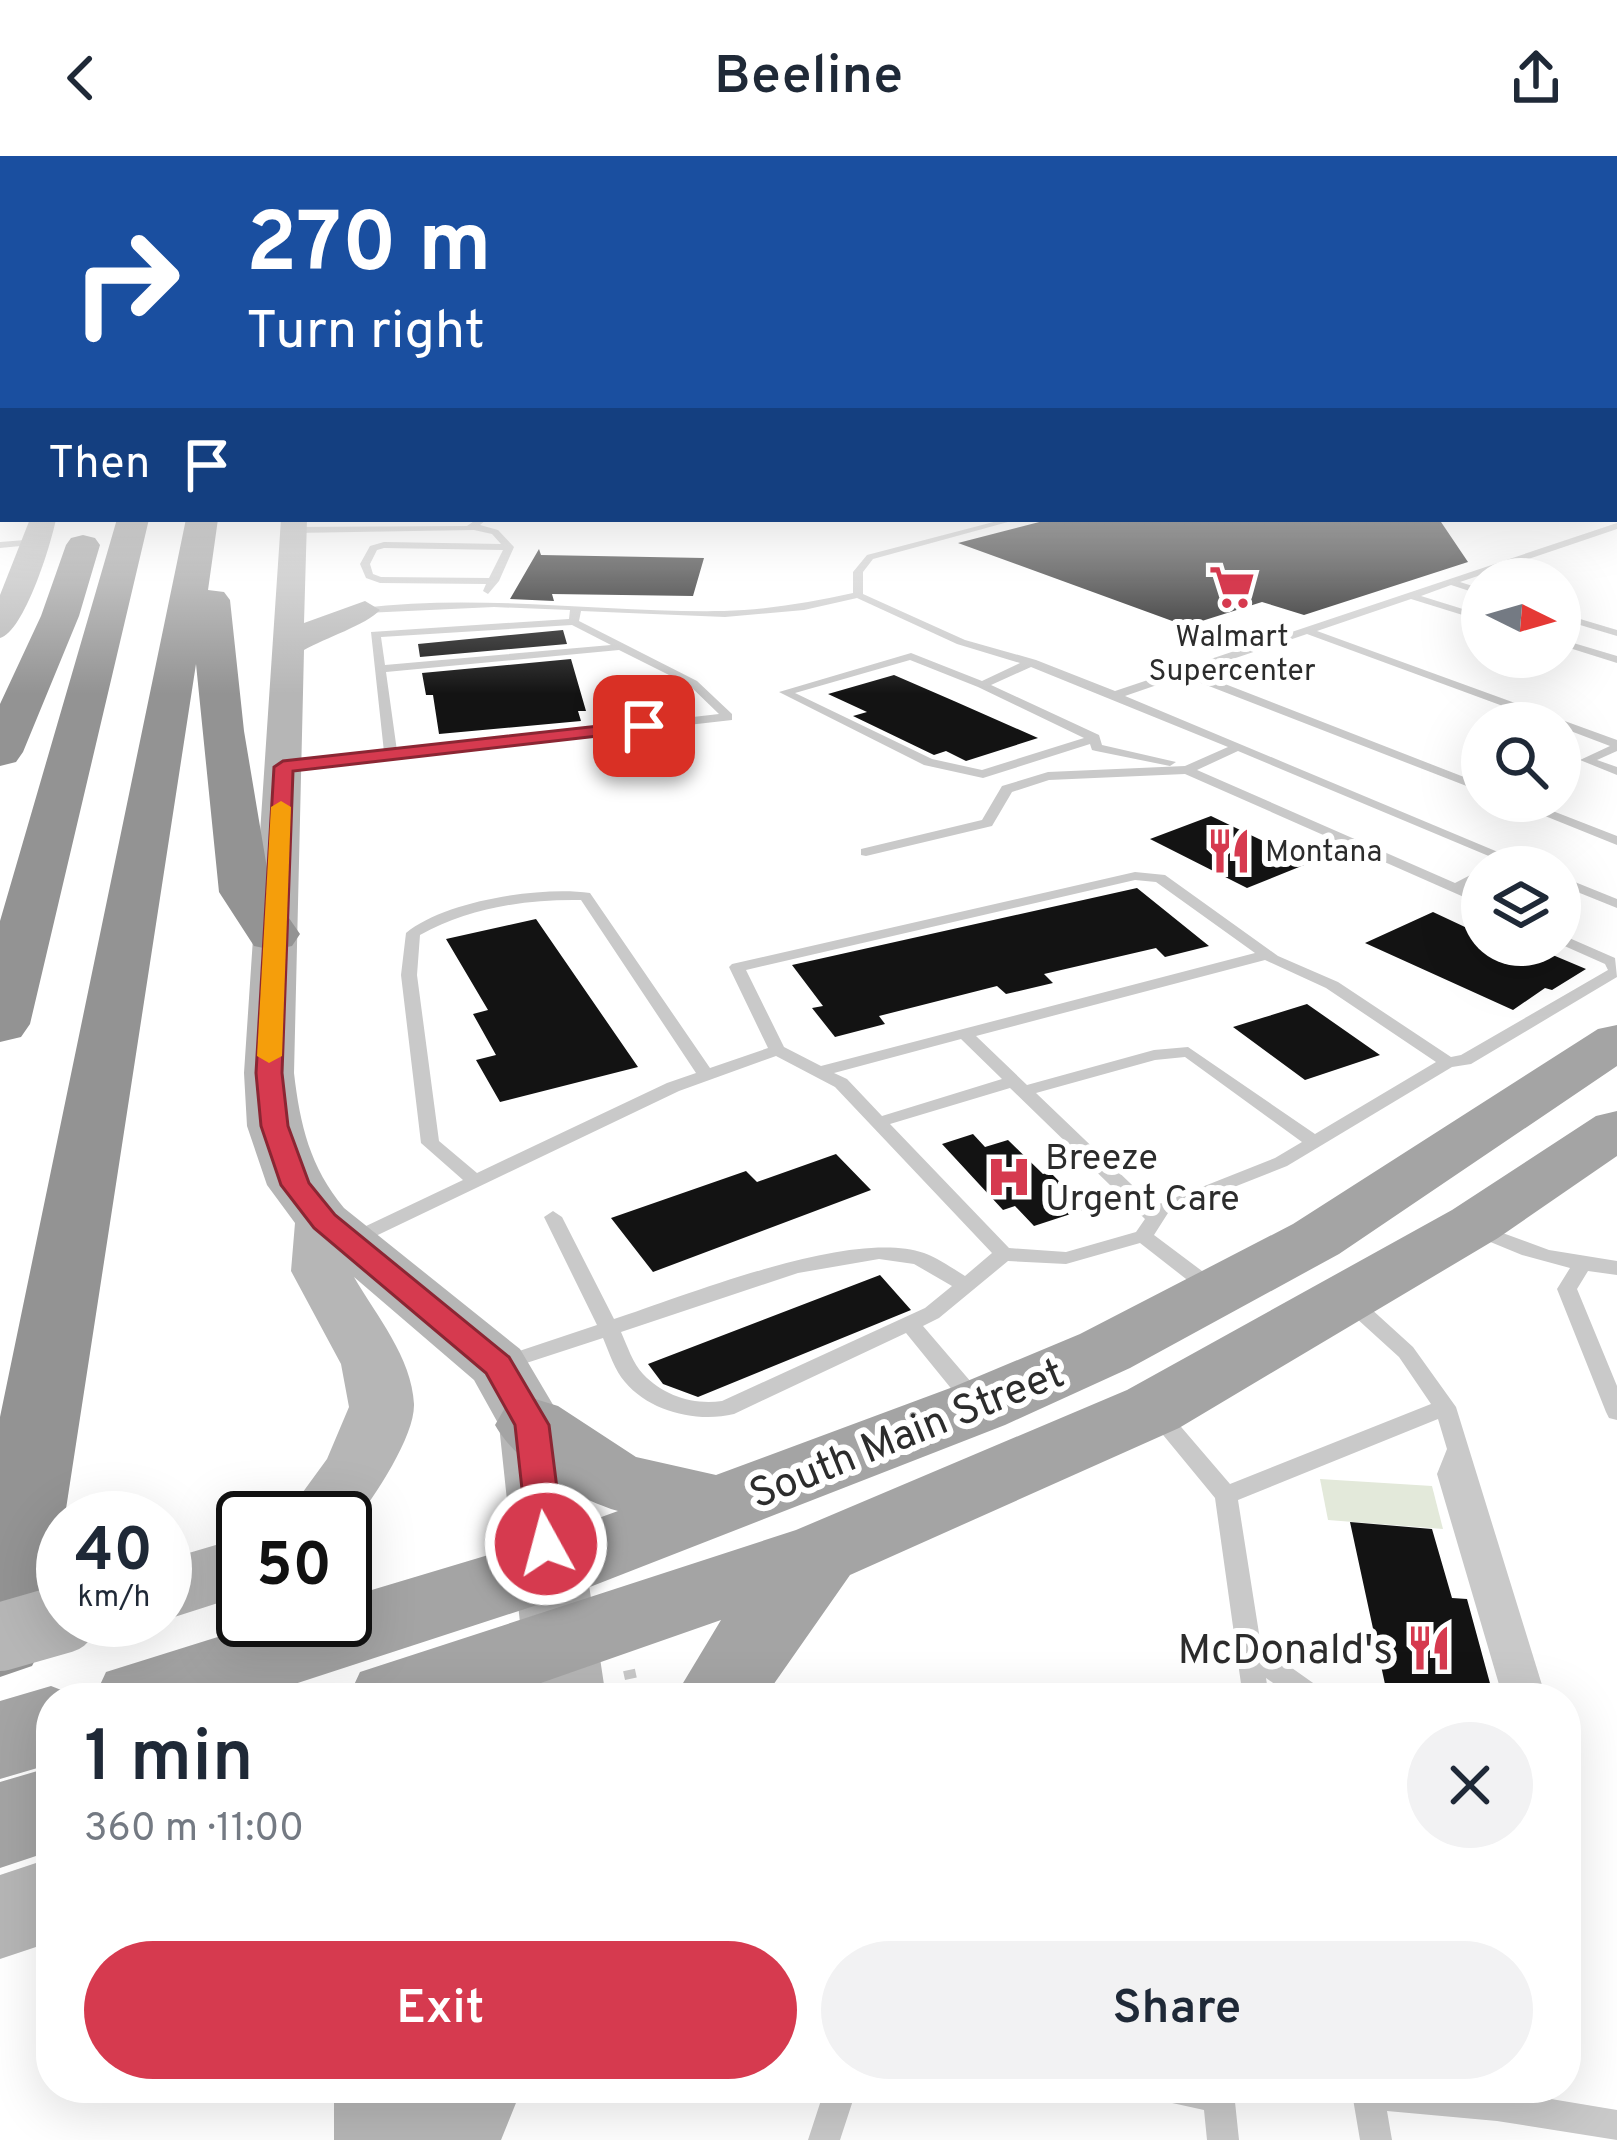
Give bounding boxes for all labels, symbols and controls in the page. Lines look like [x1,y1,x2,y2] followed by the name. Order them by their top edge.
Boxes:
[714,44,903,113] text: Beeline
[48,45,114,111] icon: back
[1503,45,1569,111] icon: share
[246,195,492,301] text: 270 m
[48,204,204,360] icon: right
[246,299,485,368] text: Turn right
[174,432,240,498] icon: arrive
[48,437,150,494] text: Then
[1461,558,1581,678] north arrow
[1461,558,1581,966] map controls
[1207,562,1257,612] supermarket icon: Walmart Supercenter
[1148,620,1316,691] place label: Walmart Supercenter
[593,675,695,777] pin
[611,693,677,759] icon: arrive
[1461,702,1581,822] button: search
[1204,826,1254,876] restaurant icon: Montana
[1265,835,1382,872] place label: Montana
[1461,846,1581,966] button: layers
[1045,1137,1240,1224] place label: Breeze Urgent Care
[984,1152,1034,1202] hospital icon: Breeze Urgent Care
[743,1349,1073,1523] street label: South Main Street
[483,1481,609,1607] position arrow
[216,1491,372,1647] speed limit sign: 50
[75,1516,153,1592] text: 40
[78,1580,150,1617] text: km/h
[1404,1623,1454,1673] restaurant icon: McDonald's
[1177,1626,1393,1679] place label: McDonald's
[84,1715,254,1807] text: 1 min
[1407,1722,1533,1848] button: close
[84,1806,304,1855] text: 360 m · 11:00
[84,1941,797,2079] button: Exit
[821,1941,1533,2079] button: Share

